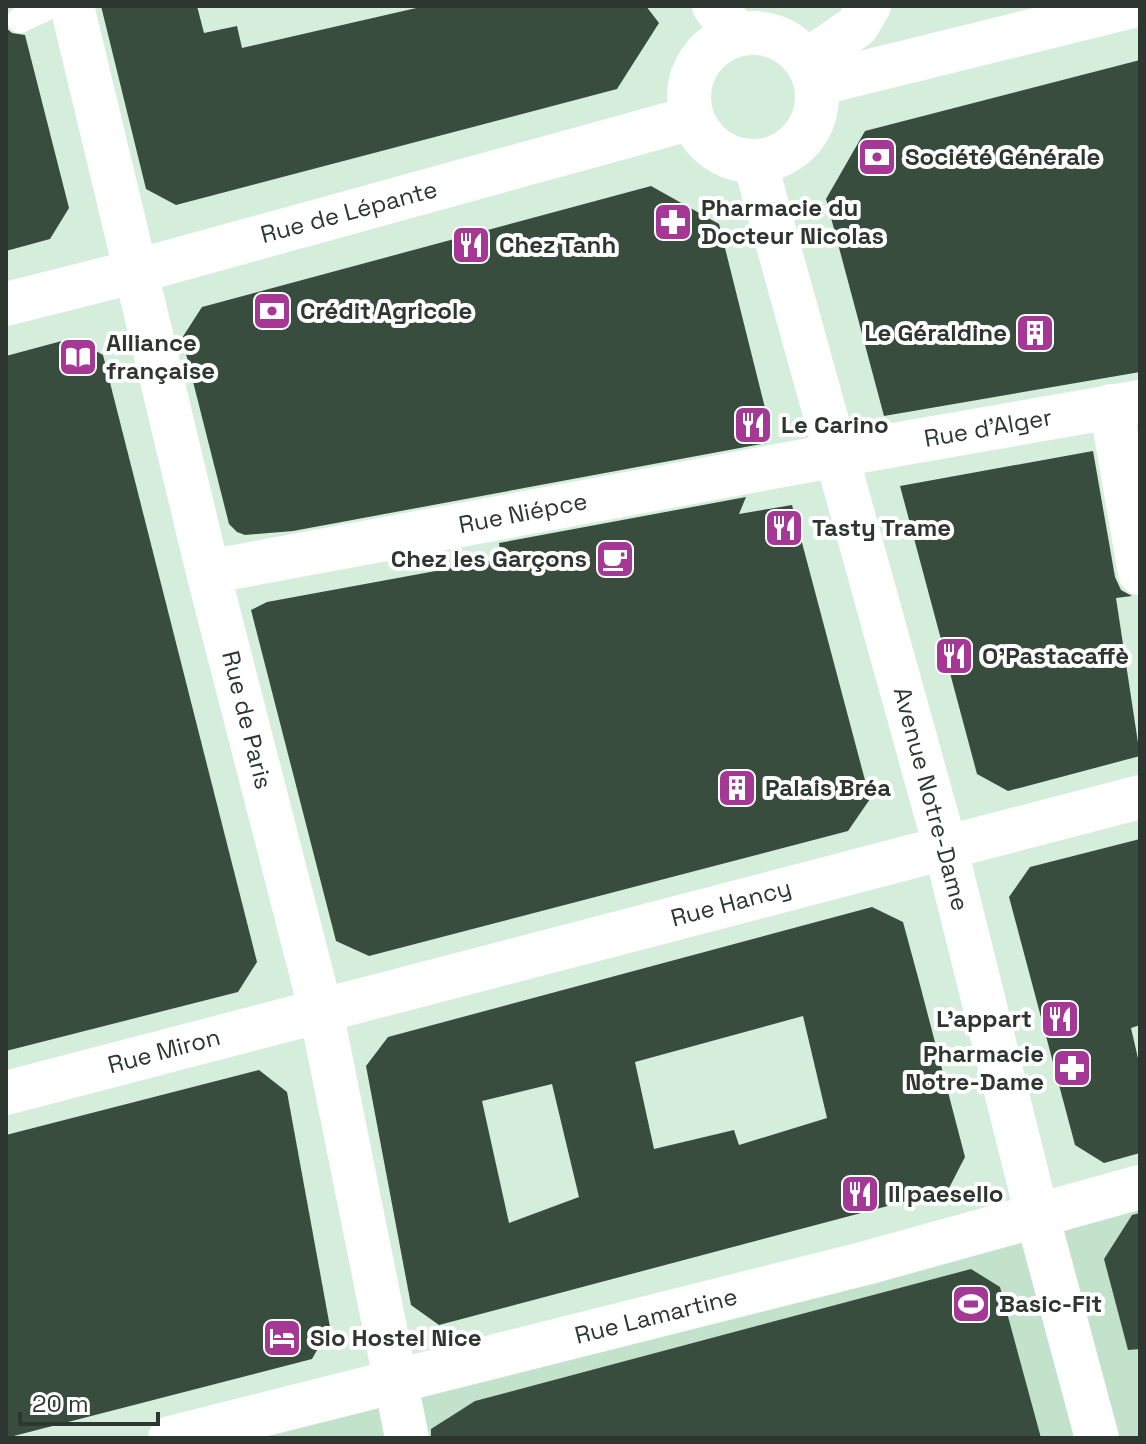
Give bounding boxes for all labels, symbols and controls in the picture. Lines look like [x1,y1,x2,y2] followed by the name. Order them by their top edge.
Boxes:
[856,136,898,178] bank icon: Société Générale
[905,141,1100,172] place label: Société Générale
[257,173,441,250] street label: Rue de Lépante
[701,192,884,251] place label: Pharmacie du Docteur Nicolas
[652,201,694,243] pharmacy icon: Pharmacie du Docteur Nicolas
[450,224,492,266] restaurant icon: Chez Tanh
[499,229,616,260] place label: Chez Tanh
[251,290,293,332] bank icon: Crédit Agricole
[300,295,472,326] place label: Crédit Agricole
[1014,312,1056,354] building icon: Le Géraldine
[865,317,1007,348] place label: Le Géraldine
[106,327,215,386] place label: Alliance française
[57,336,99,378] library icon: Alliance française
[922,401,1054,454] street label: Rue d'Alger
[732,404,774,446] restaurant icon: Le Carino
[781,409,889,440] place label: Le Carino
[456,485,590,540] street label: Rue Niépce
[763,507,805,549] restaurant icon: Tasty Trame
[812,512,951,543] place label: Tasty Trame
[594,538,636,580] cafe icon: Chez les Garçons
[391,543,587,574] place label: Chez les Garçons
[933,635,975,677] restaurant icon: O'Pastacaffè
[982,640,1129,671] place label: O'Pastacaffè
[215,647,280,792] street label: Rue de Paris
[887,683,976,914] street label: Avenue Notre-Dame
[716,767,758,809] building icon: Palais Bréa
[765,772,891,803] place label: Palais Bréa
[667,872,795,933] street label: Rue Hancy
[1039,998,1081,1040] restaurant icon: L'appart
[936,1003,1032,1034] place label: L'appart
[104,1021,223,1080] street label: Rue Miron
[905,1038,1044,1097] place label: Pharmacie Notre-Dame
[1051,1047,1093,1089] pharmacy icon: Pharmacie Notre-Dame
[839,1173,881,1215] restaurant icon: Il paesello
[888,1178,1004,1209] place label: Il paesello
[571,1280,740,1351] street label: Rue Lamartine
[950,1283,992,1325] sports icon: Basic-Fit
[999,1288,1102,1319] place label: Basic-Fit
[261,1317,303,1359] hotel icon: Slo Hostel Nice
[310,1322,482,1353] place label: Slo Hostel Nice
[20,1376,158,1426] scale bar
[32,1388,89,1419] text: 20 m

